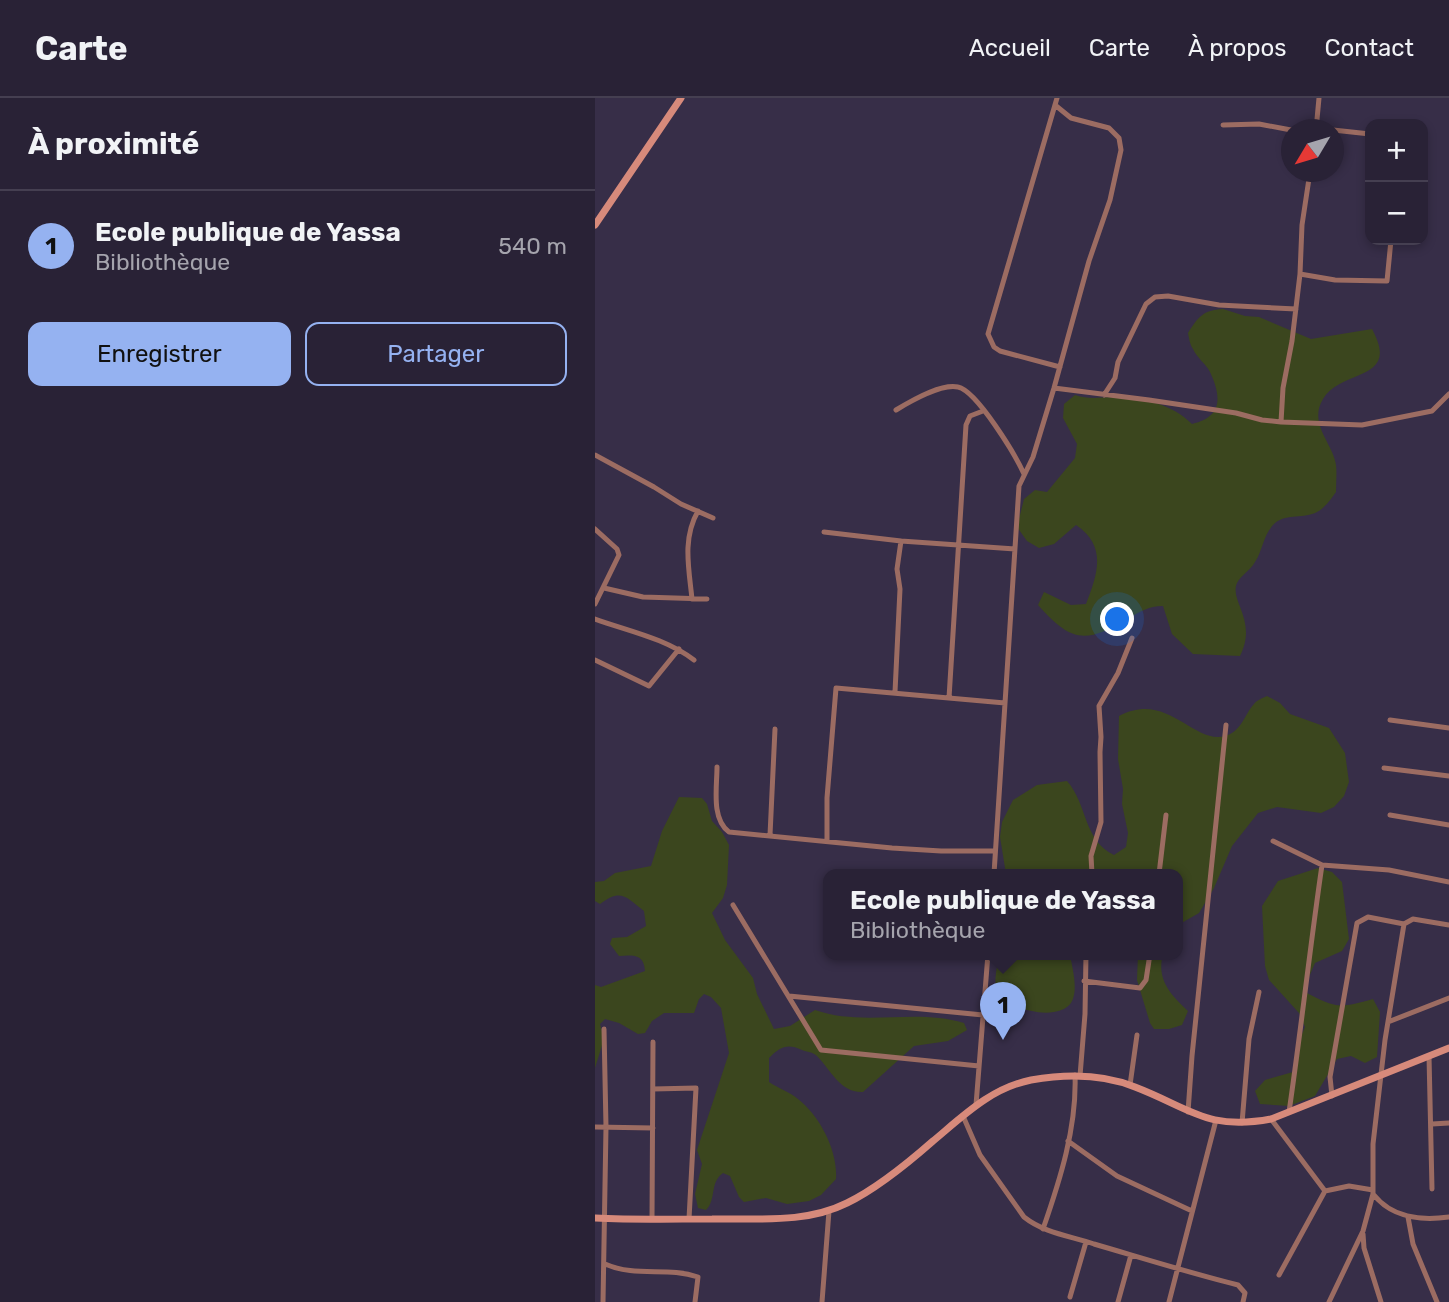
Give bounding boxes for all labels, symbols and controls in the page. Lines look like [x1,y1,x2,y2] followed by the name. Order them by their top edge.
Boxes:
[35,29,128,68] text: Carte
[969,34,1051,62] text: Accueil
[1089,34,1150,62] text: Carte
[1188,34,1287,62] text: À propos
[1325,34,1414,62] text: Contact
[1281,119,1344,182] north arrow
[1365,119,1428,245] map controls
[1365,119,1428,182] button: +
[28,126,199,162] text: À proximité
[1365,182,1428,245] button: −
[95,217,401,248] text: Ecole publique de Yassa
[45,232,57,260] text: 1
[498,232,567,260] text: 540 m
[95,248,230,276] text: Bibliothèque
[28,322,291,386] button: Enregistrer
[305,322,567,386] button: Partager
[1100,602,1134,636] your location
[823,869,1183,960] popup
[850,885,1156,916] text: Ecole publique de Yassa
[850,916,985,944] text: Bibliothèque
[980,982,1026,1040] pin: 1

